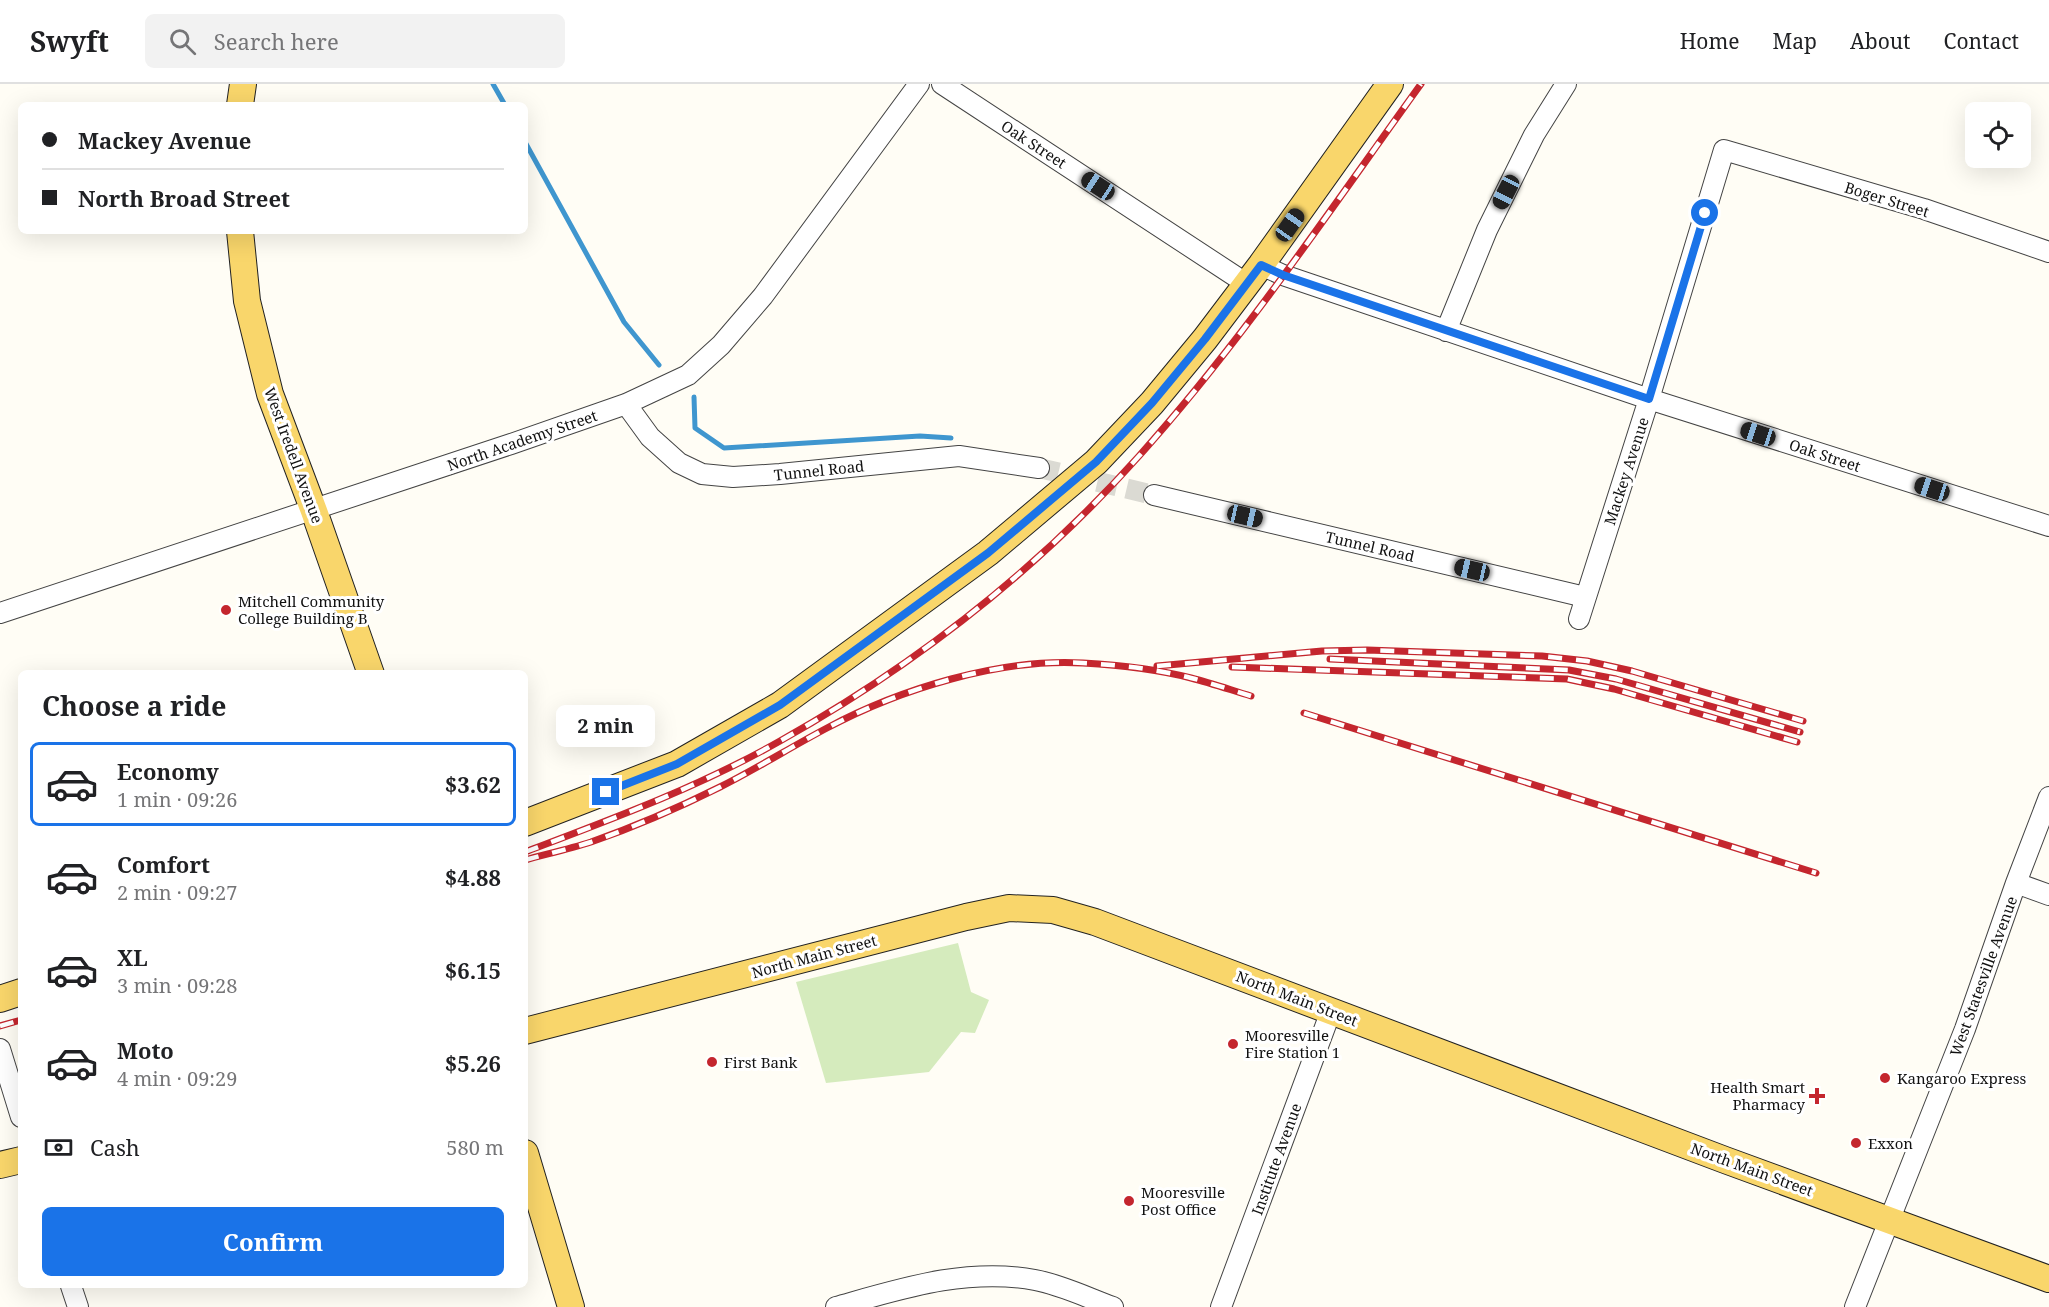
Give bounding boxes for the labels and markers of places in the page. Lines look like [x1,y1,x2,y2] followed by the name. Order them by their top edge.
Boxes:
[238,591,385,628] place label: Mitchell Community College Building B
[219,603,233,617] marker: Mitchell Community College Building B
[1245,1025,1340,1062] place label: Mooresville Fire Station 1
[1226,1037,1240,1051] marker: Mooresville Fire Station 1
[724,1052,798,1072] place label: First Bank
[705,1055,719,1069] marker: First Bank
[1897,1068,2026,1088] place label: Kangaroo Express
[1878,1071,1892,1085] marker: Kangaroo Express
[1710,1077,1806,1114] place label: Health Smart Pharmacy
[1810,1089,1824,1103] marker: Health Smart Pharmacy
[1868,1133,1913,1153] place label: Exxon
[1849,1136,1863,1150] marker: Exxon
[1141,1182,1225,1219] place label: Mooresville Post Office
[1122,1194,1136,1208] marker: Mooresville Post Office

